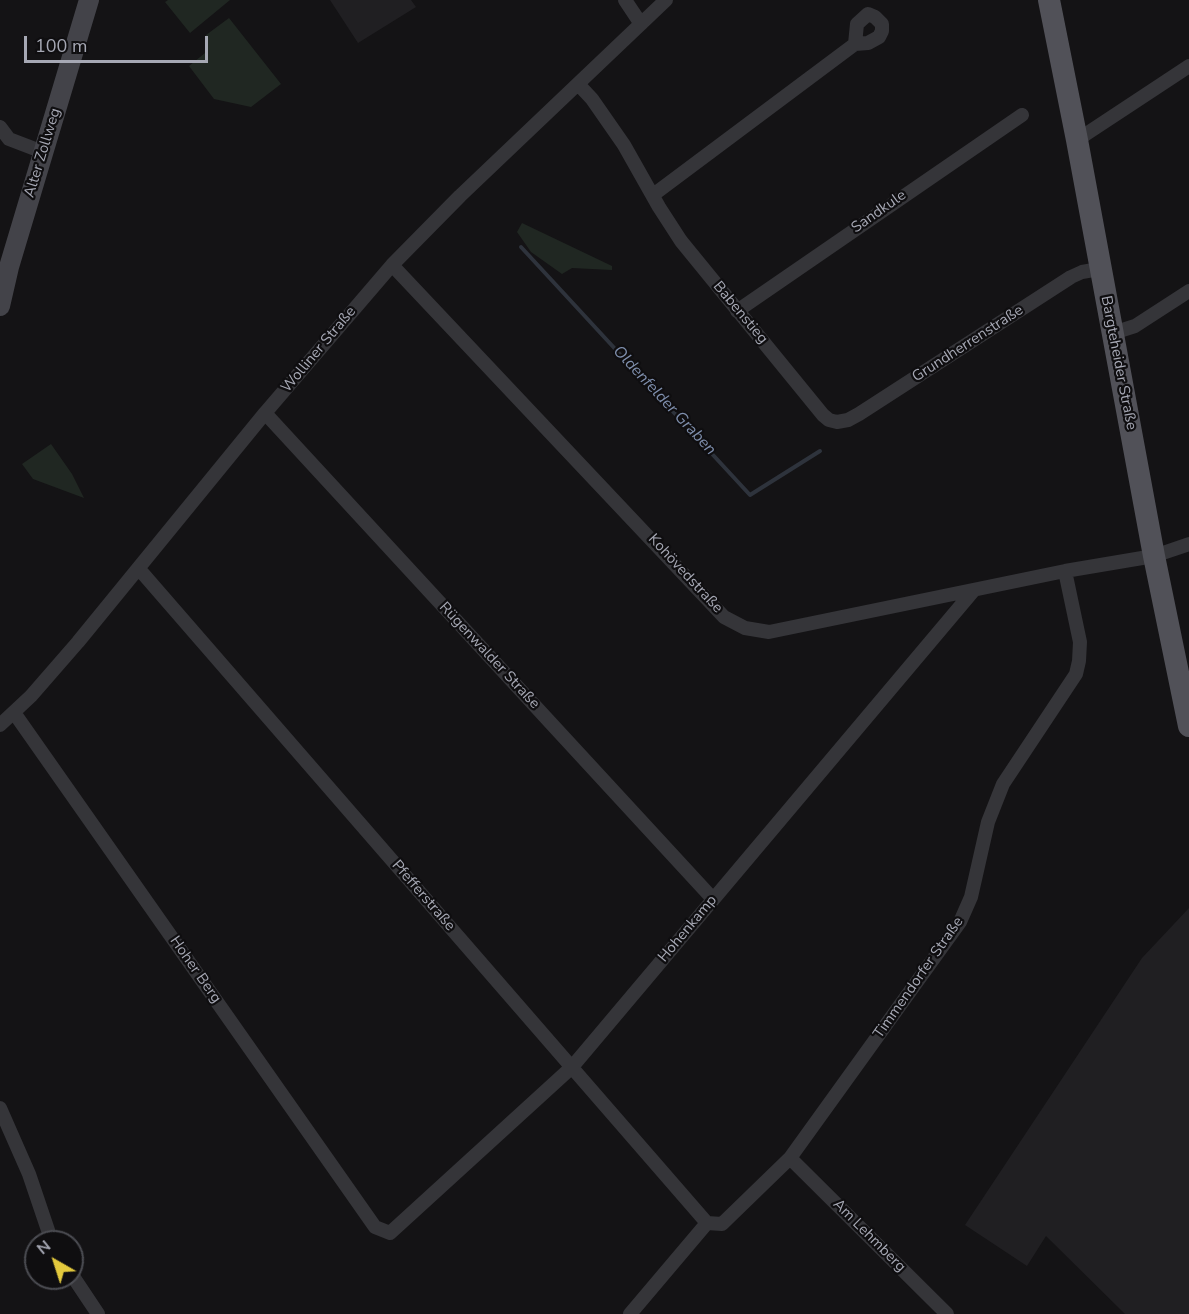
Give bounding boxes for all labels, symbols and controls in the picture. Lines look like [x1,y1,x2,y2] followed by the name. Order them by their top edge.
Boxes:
[27,24,212,62] scale bar
[35,34,87,58] text: 100 m
[21,106,65,200] street label: Alter Zollweg
[848,187,910,237] street label: Sandkule
[709,278,771,348] street label: Babenstieg
[1096,294,1140,432] street label: Bargteheider Straße
[909,301,1027,387] street label: Grundherrenstraße
[278,303,360,397] street label: Wolliner Straße
[608,342,720,460] water label: Oldenfelder Graben
[644,531,726,617] street label: Kohövedstraße
[435,599,543,713] street label: Rügenwalder Straße
[387,857,459,935] street label: Pfefferstraße
[655,892,721,966] street label: Hohenkamp
[870,914,968,1042] street label: Timmendorfer Straße
[165,933,225,1007] street label: Hoher Berg
[829,1196,909,1276] street label: Am Lehmberg
[24,1230,84,1290] north arrow
[32,1235,56,1260] text: N

